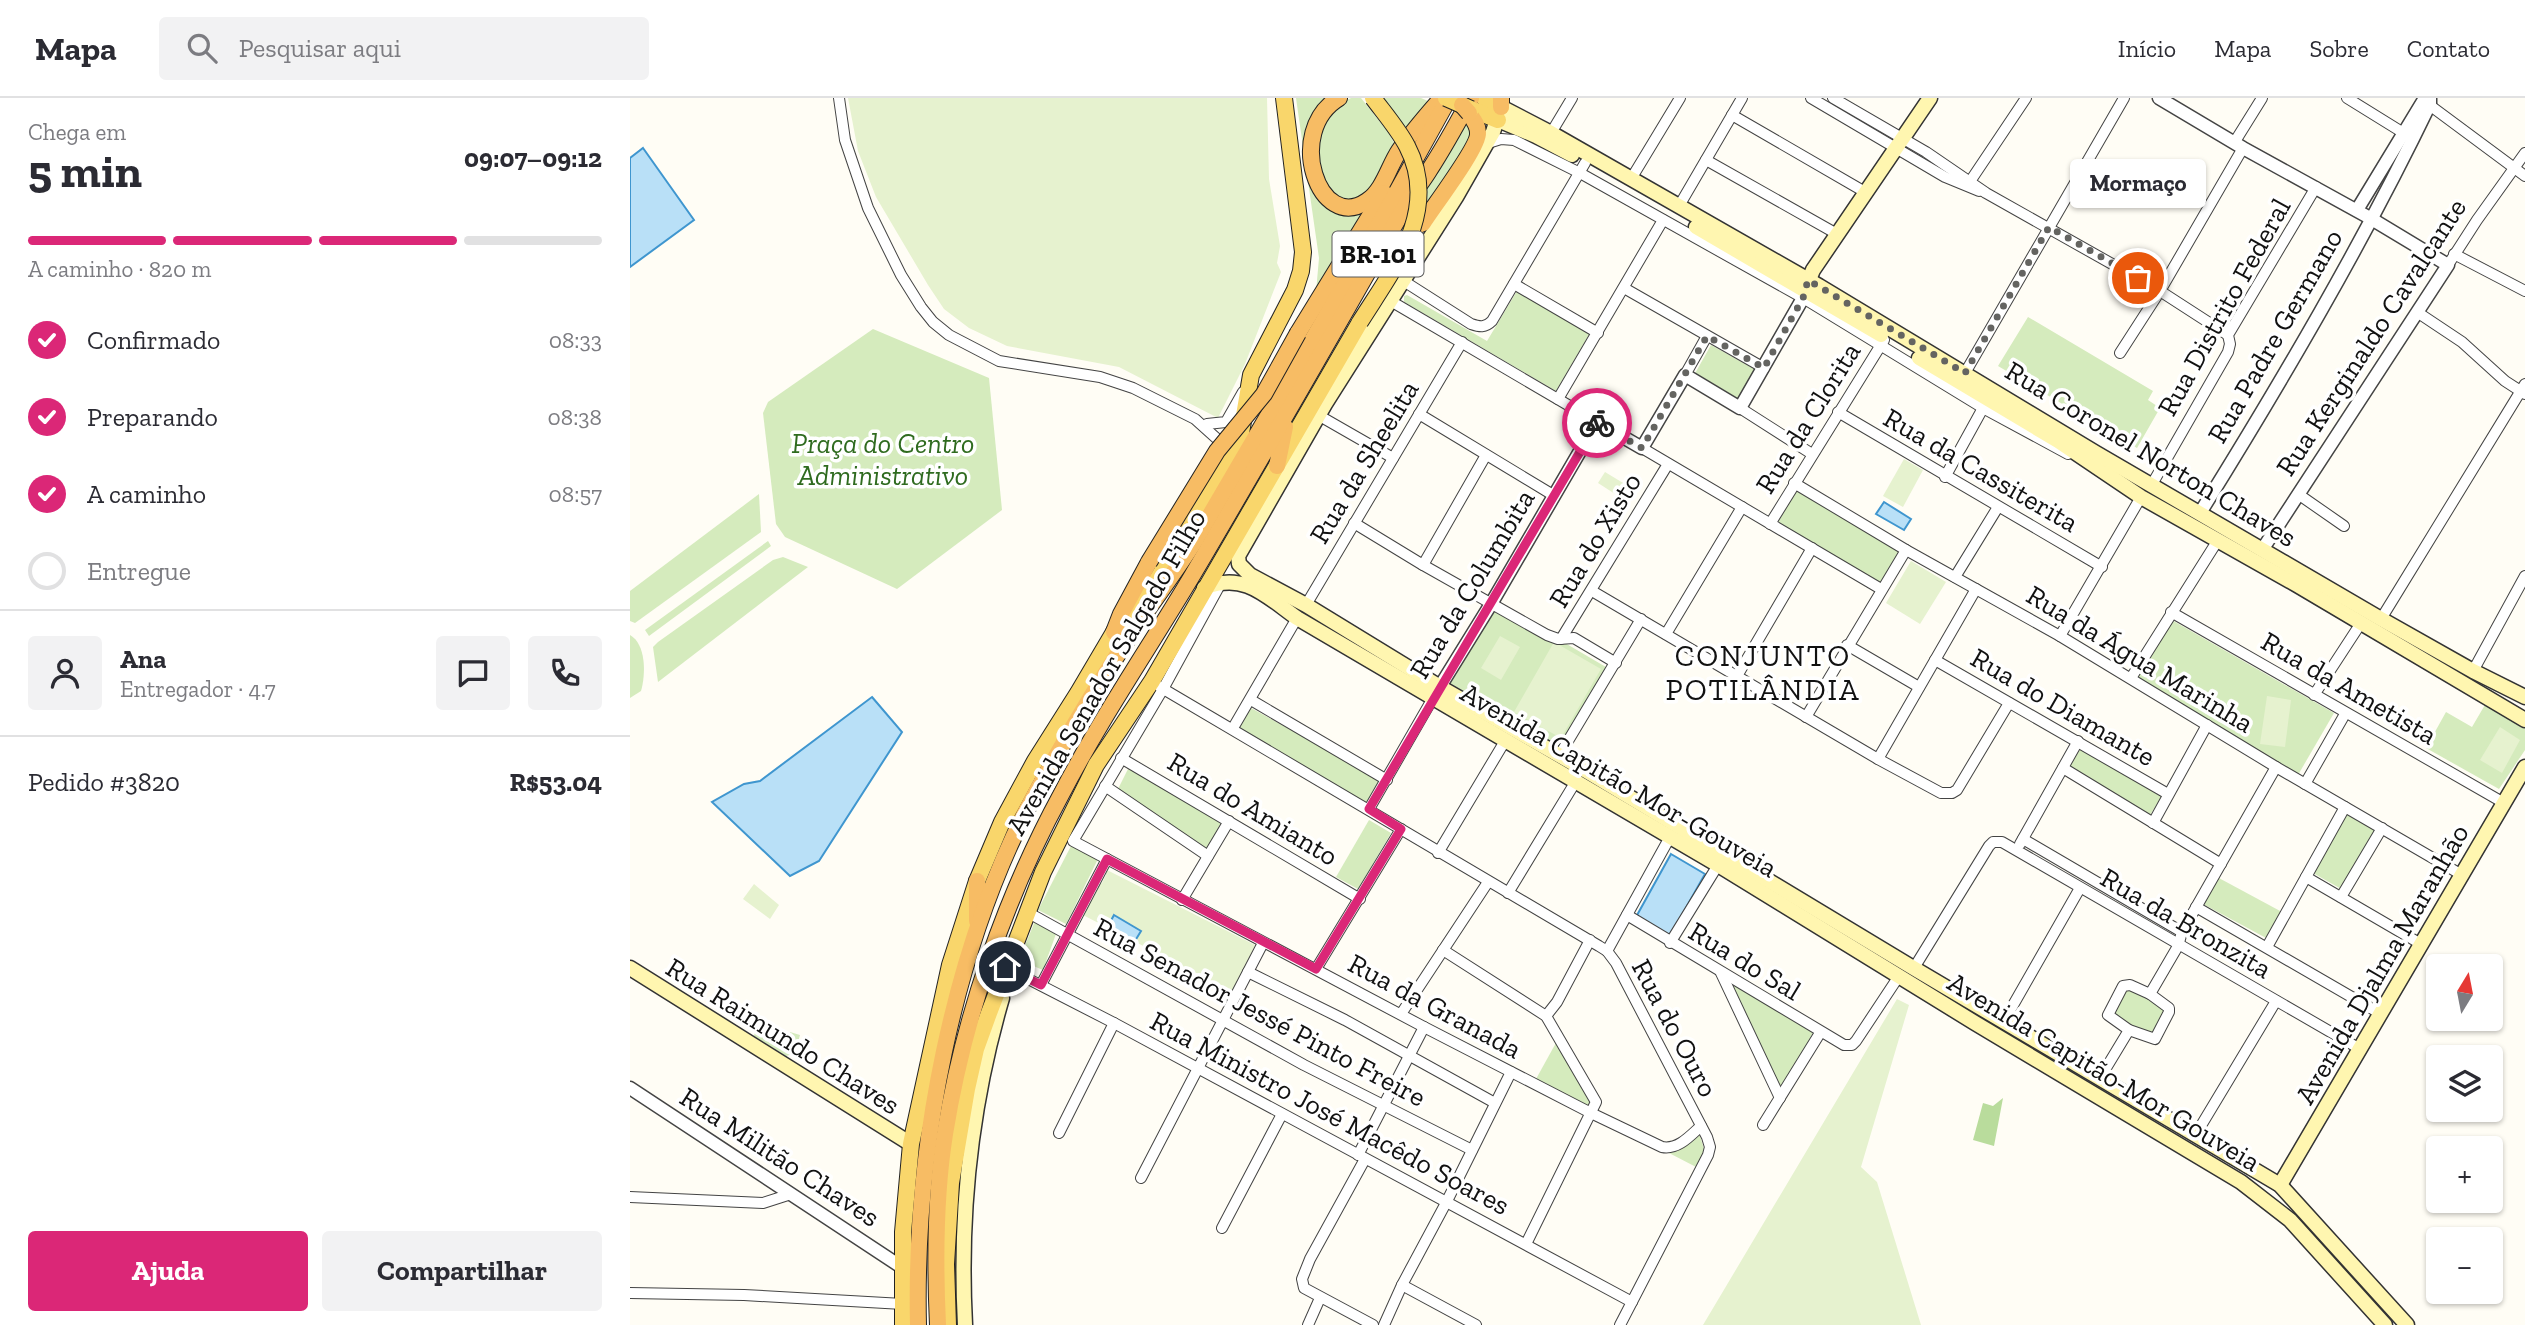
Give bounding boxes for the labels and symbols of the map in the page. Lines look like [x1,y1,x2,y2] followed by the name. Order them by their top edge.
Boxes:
[2070,159,2206,208] callout: Mormaço
[2269,192,2473,482] street label: Rua Kerginaldo Cavalcante
[2151,193,2297,421] street label: Rua Distrito Federal
[2200,223,2350,449] street label: Rua Padre Germano
[1332,232,1424,276] road number: BR-101
[2108,248,2168,308] pin
[1749,336,1868,499] street label: Rua da Clorita
[1999,354,2303,554] street label: Rua Coronel Norton Chaves
[1302,374,1426,549] street label: Rua da Sheelita
[1562,388,1632,458] courier
[1878,401,2085,539] street label: Rua da Cassiterita
[792,427,974,492] park label: Praça do Centro Administrativo
[1542,467,1648,613] street label: Rua do Xisto
[1403,483,1542,684] street label: Rua da Columbita
[999,504,1213,840] street label: Avenida Senador Salgado Filho
[2021,578,2260,740] street label: Rua da Água Marinha
[2255,624,2443,752] street label: Rua da Ametista
[1665,638,1861,708] district label: CONJUNTO POTILÂNDIA
[1965,641,2161,773] street label: Rua do Diamante
[1455,676,1783,884] street label: Avenida Capitão Mor-Gouveia
[1162,745,1344,873] street label: Rua do Amianto
[2288,818,2476,1110] street label: Avenida Djalma Maranhão
[2095,861,2278,986] street label: Rua da Bronzita
[1088,910,1432,1114] street label: Rua Senador Jessé Pinto Freire
[1683,915,1807,1007] street label: Rua do Sal
[975,937,1035,997] pin
[1343,947,1528,1066] street label: Rua da Granada
[660,951,906,1121] street label: Rua Raimundo Chaves
[1625,954,1725,1102] street label: Rua do Ouro
[2426,954,2502,1031] north arrow
[1942,966,2267,1179] street label: Avenida Capitão-Mor Gouveia
[1145,1004,1515,1222] street label: Rua Ministro José Macêdo Soares
[674,1080,886,1234] street label: Rua Militão Chaves

